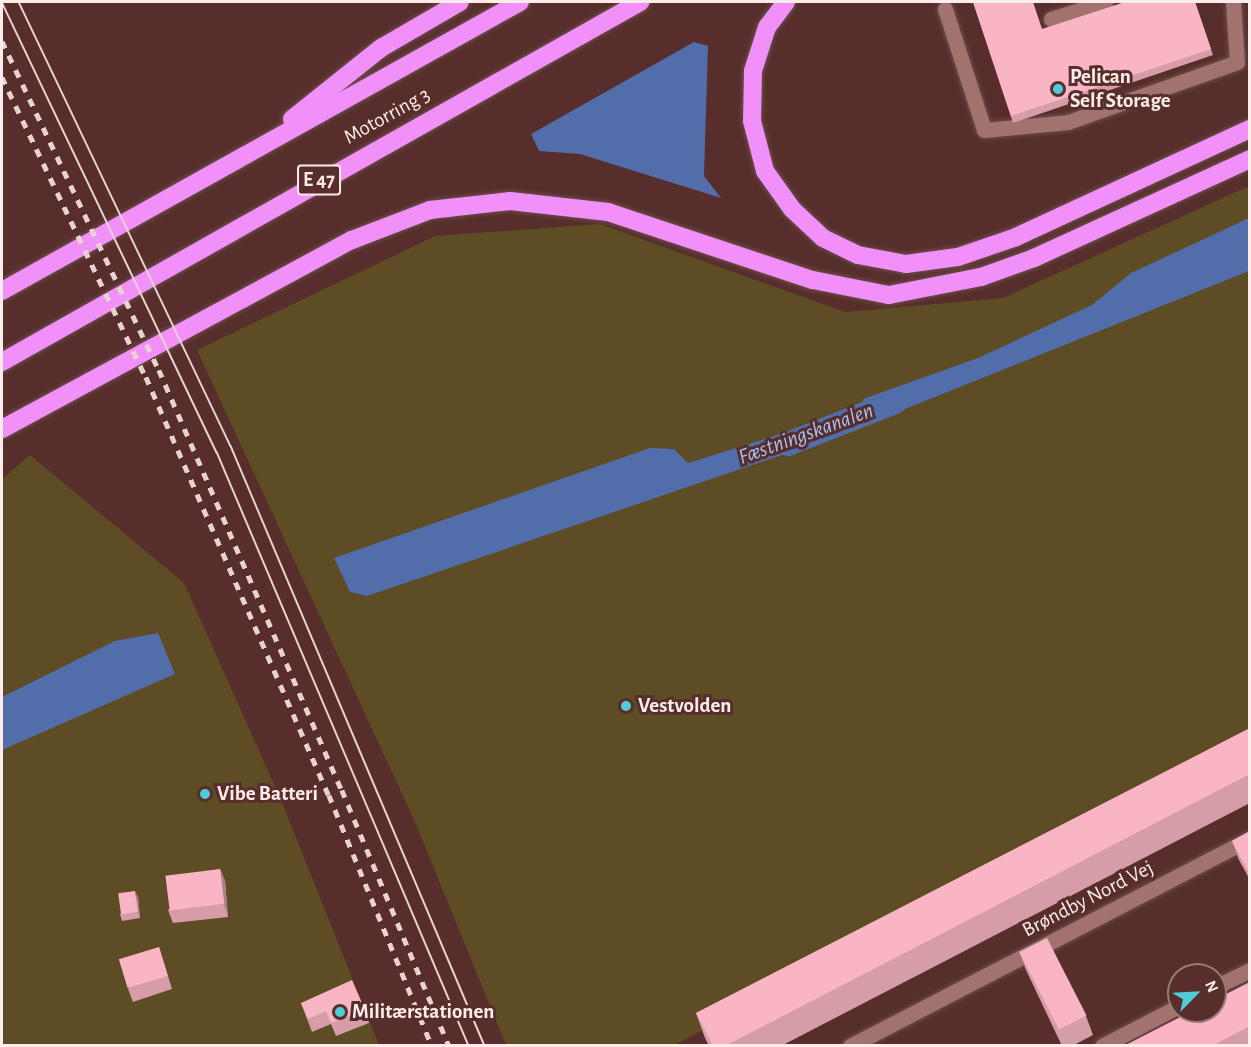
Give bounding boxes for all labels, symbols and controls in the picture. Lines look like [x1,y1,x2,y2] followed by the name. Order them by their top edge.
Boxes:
[1070,64,1171,114] place label: Pelican Self Storage
[339,82,435,150] street label: Motorring 3
[1051,82,1065,96] marker: Pelican Self Storage
[296,163,342,197] road number: E 47
[735,397,877,471] water label: Fæstningskanalen
[638,693,731,719] place label: Vestvolden
[619,699,633,713] marker: Vestvolden
[217,781,318,807] place label: Vibe Batteri
[198,787,212,801] marker: Vibe Batteri
[1018,855,1158,943] street label: Brøndby Nord Vej
[1167,963,1227,1023] north arrow
[1202,978,1221,995] text: N
[352,999,494,1025] place label: Militærstationen
[333,1005,347,1019] marker: Militærstationen

